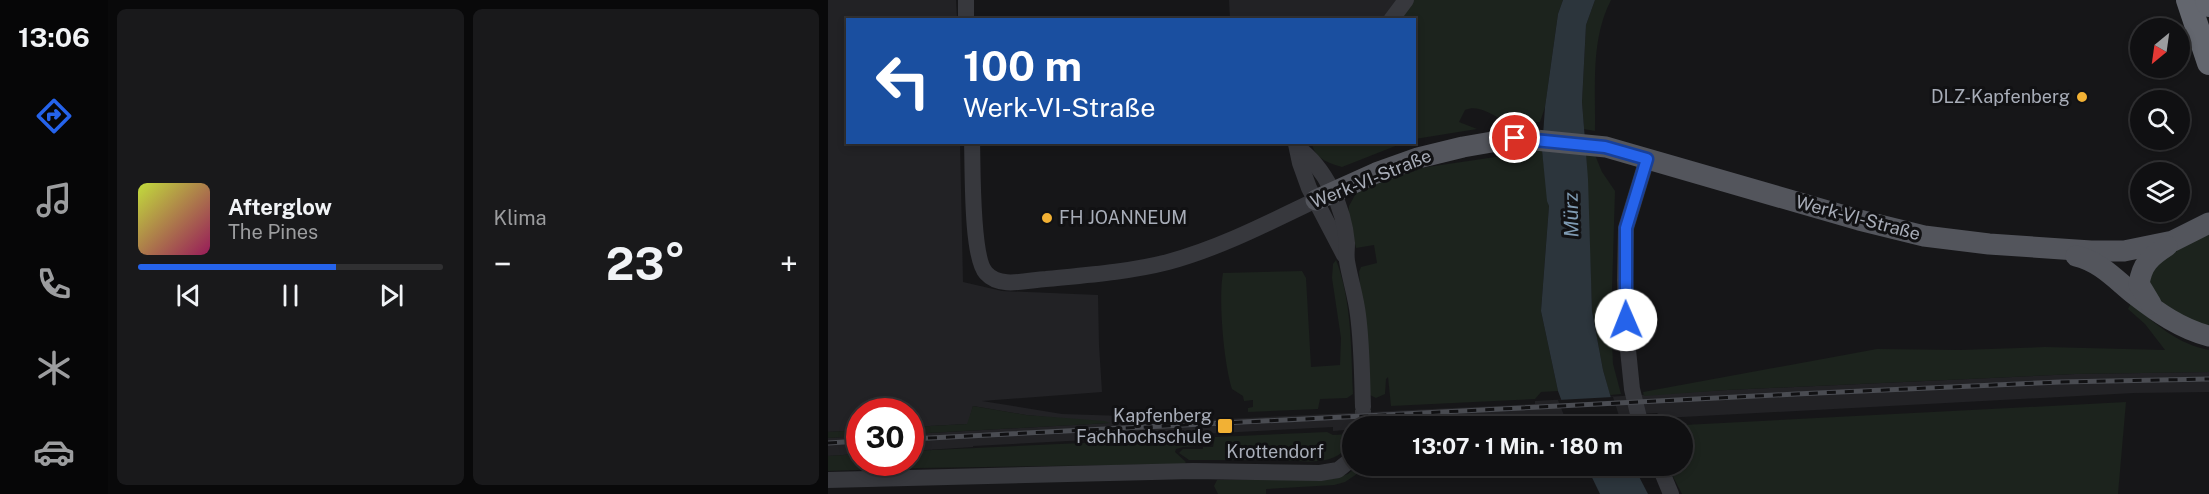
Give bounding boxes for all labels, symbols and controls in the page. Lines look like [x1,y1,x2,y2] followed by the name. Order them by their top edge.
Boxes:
[2130,18,2190,78] north arrow
[2130,18,2190,222] map controls
[18,21,90,53] text: 13:06
[963,41,1082,90] text: 100 m
[864,42,942,120] icon: left
[1931,86,2070,107] place label: DLZ-Kapfenberg
[2075,90,2089,104] marker: DLZ-Kapfenberg
[2130,90,2190,150] button: search
[963,91,1155,123] text: Werk-VI-Straße
[33,95,75,137] icon: directions
[1489,112,1540,163] pin
[1498,121,1531,154] icon: arrive
[1307,145,1434,212] street label: Werk-VI-Straße
[2130,162,2190,222] button: layers
[33,179,75,221] icon: music
[1559,191,1583,238] water label: Mürz
[1793,191,1923,244] street label: Werk-VI-Straße
[228,194,332,220] text: Afterglow
[494,206,547,230] text: Klima
[1059,207,1187,228] place label: FH JOANNEUM
[1040,211,1054,225] marker: FH JOANNEUM
[228,220,318,244] text: The Pines
[606,237,686,290] text: 23°
[494,245,512,283] text: −
[780,245,798,283] text: +
[33,263,75,305] icon: phone
[172,279,205,312] icon: previous
[274,279,307,312] icon: pause
[375,279,408,312] icon: next
[1594,288,1658,352] position arrow
[33,347,75,389] icon: climate
[846,398,924,476] speed limit sign: 30
[1076,405,1212,447] place label: Kapfenberg Fachhochschule
[1216,417,1234,435] marker: Kapfenberg Fachhochschule
[33,431,75,473] icon: car
[1412,433,1623,459] text: 13:07 · 1 Min. · 180 m
[1226,441,1324,462] street label: Krottendorf

